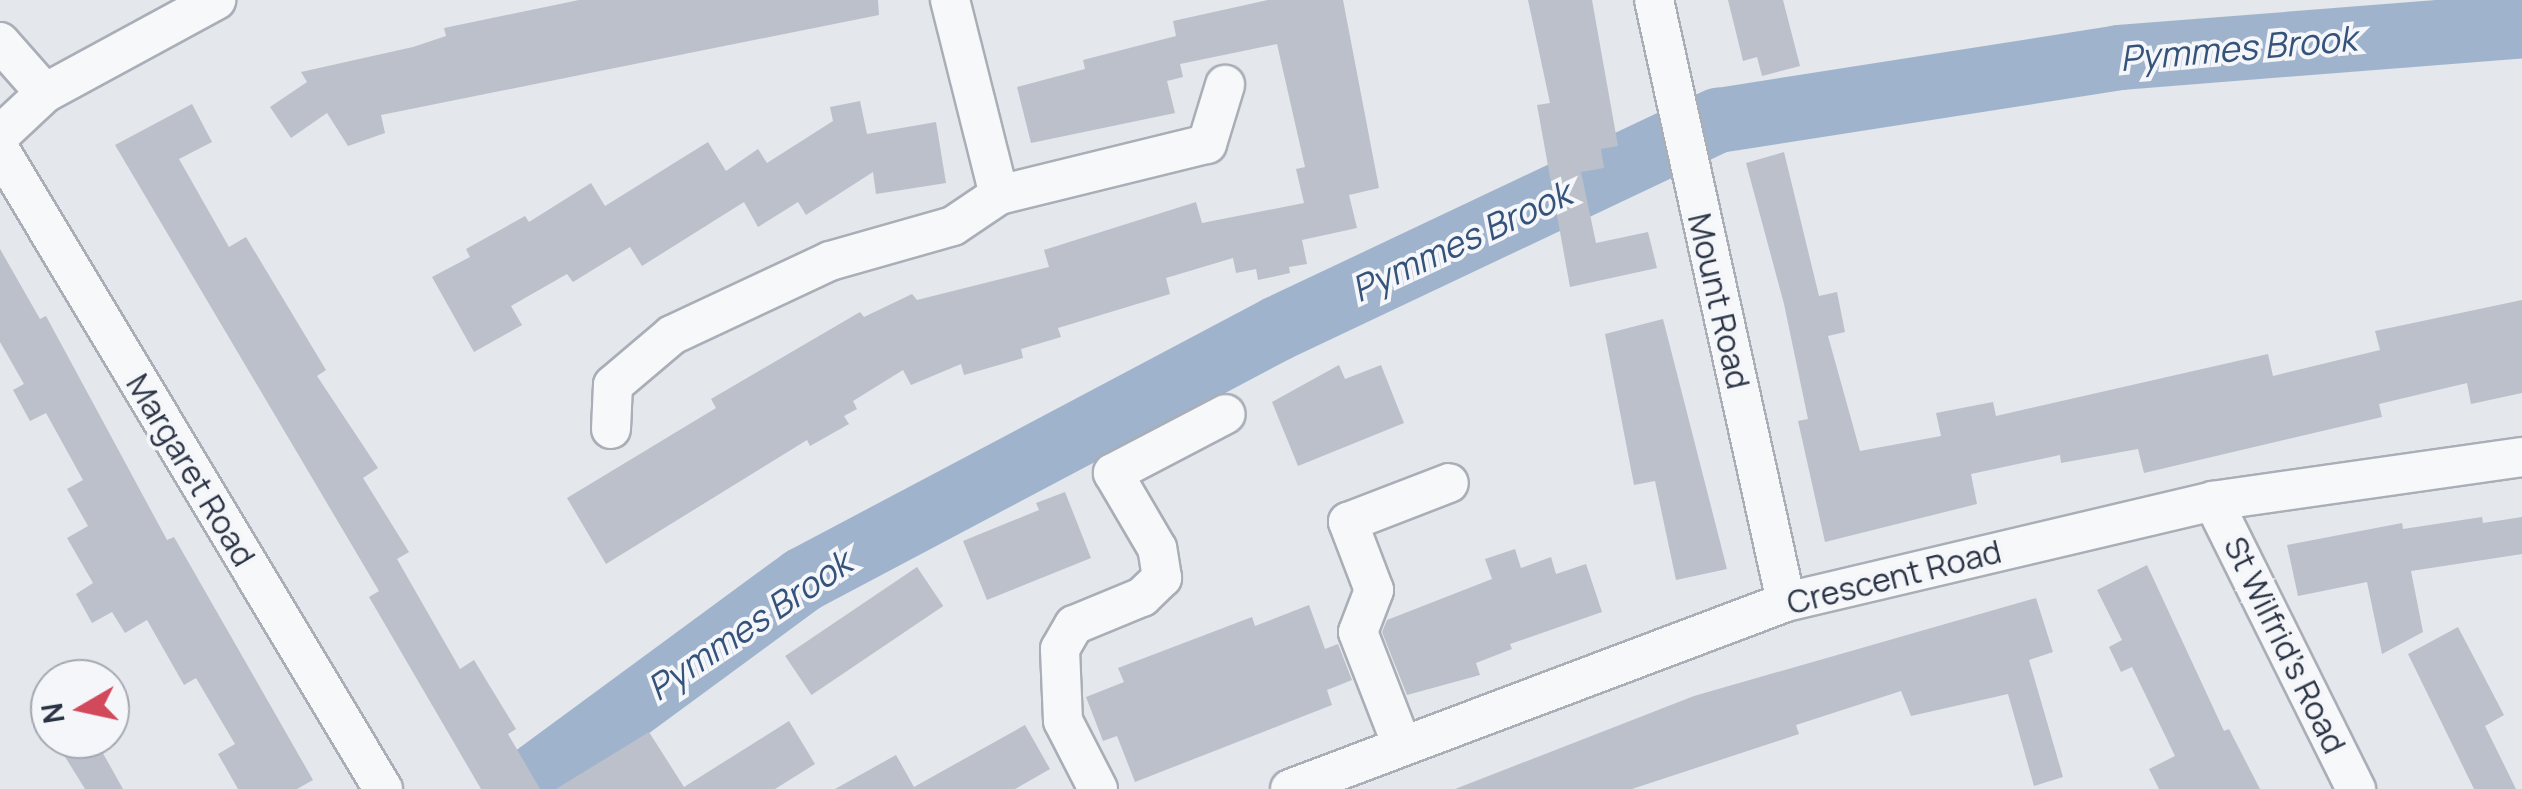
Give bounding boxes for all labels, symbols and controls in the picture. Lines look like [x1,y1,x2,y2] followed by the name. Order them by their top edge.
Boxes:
[2118,17,2358,79] water label: Pymmes Brook
[1345,172,1577,310] water label: Pymmes Brook
[1680,210,1758,392] street label: Mount Road
[119,367,263,573] street label: Margaret Road
[2216,531,2354,759] street label: St Wilfrid's Road
[1783,532,2005,622] street label: Crescent Road
[639,541,859,709] water label: Pymmes Brook
[30,659,130,759] north arrow
[32,700,73,726] text: N

